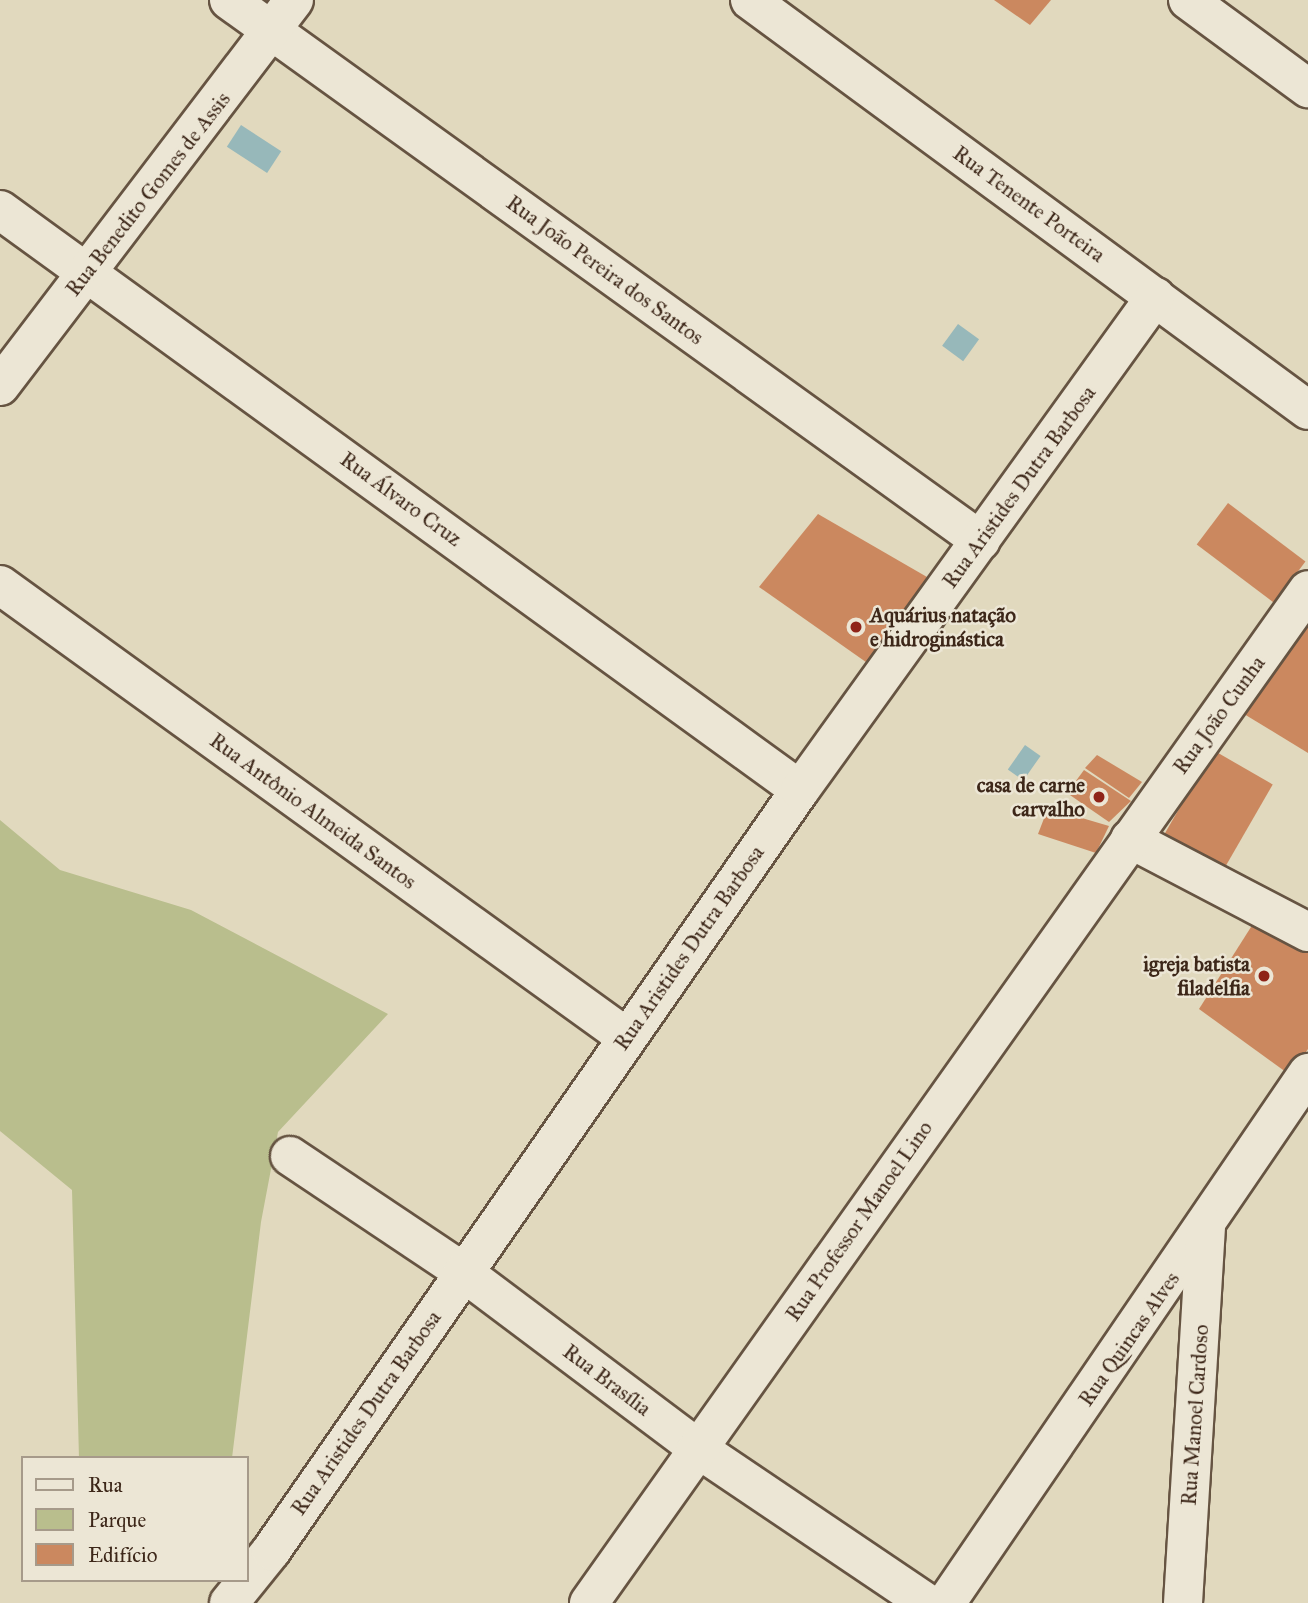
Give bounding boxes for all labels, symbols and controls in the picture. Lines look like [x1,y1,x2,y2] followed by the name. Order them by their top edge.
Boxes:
[60,87,236,301] street label: Rua Benedito Gomes de Assis
[948,140,1110,268] street label: Rua Tenente Porteira
[502,190,708,350] street label: Rua João Pereira dos Santos
[937,381,1101,593] street label: Rua Aristides Dutra Barbosa
[335,447,467,551] street label: Rua Álvaro Cruz
[870,602,1016,652] place label: Aquárius natação e hidroginástica
[848,619,864,635] marker: Aquárius natação e hidroginástica
[1168,651,1270,779] street label: Rua João Cunha
[205,728,421,894] street label: Rua Antônio Almeida Santos
[977,772,1085,822] place label: casa de carne carvalho
[1091,789,1107,805] marker: casa de carne carvalho
[609,841,769,1055] street label: Rua Aristides Dutra Barbosa
[1143,951,1250,1001] place label: igreja batista filadelfia
[1256,968,1272,984] marker: igreja batista filadelfia
[780,1116,938,1326] street label: Rua Professor Manoel Lino
[1073,1267,1185,1411] street label: Rua Quincas Alves
[286,1306,446,1520] street label: Rua Aristides Dutra Barbosa
[1176,1324,1214,1506] street label: Rua Manoel Cardoso
[558,1339,656,1421] street label: Rua Brasília
[21,1456,248,1582] legend
[88,1472,123,1498] text: Rua
[88,1507,146,1533] text: Parque
[88,1542,157,1568] text: Edifício

